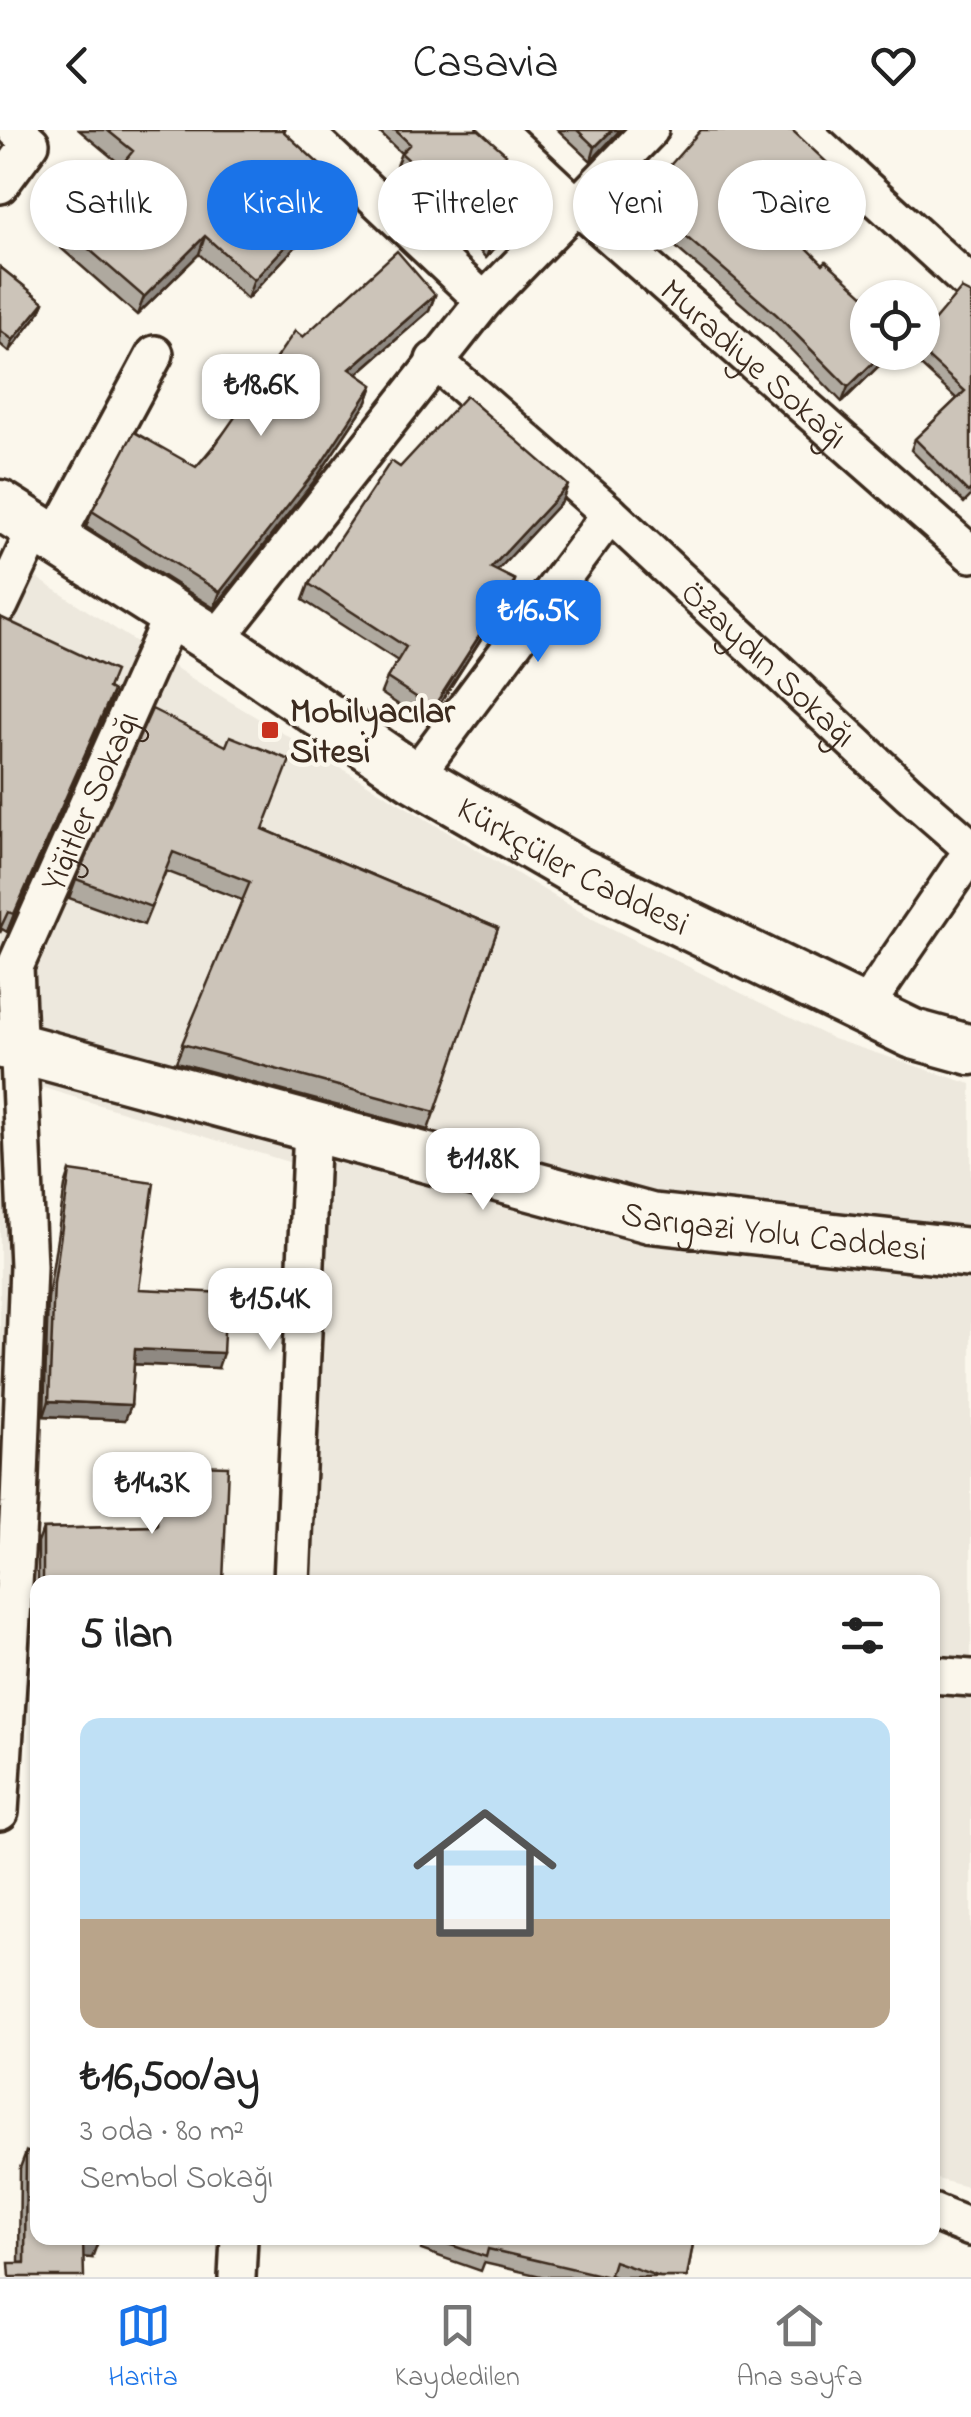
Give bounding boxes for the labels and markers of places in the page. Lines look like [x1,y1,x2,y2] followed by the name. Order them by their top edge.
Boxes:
[180,354,342,439] pin: ₺18.6K
[457,580,619,665] pin: ₺16.5K
[290,688,456,779] place label: Mobilyacılar Sitesi
[259,719,281,741] marker: Mobilyacılar Sitesi
[402,1128,564,1213] pin: ₺11.8K
[189,1268,351,1353] pin: ₺15.4K
[71,1452,233,1537] pin: ₺14.3K

